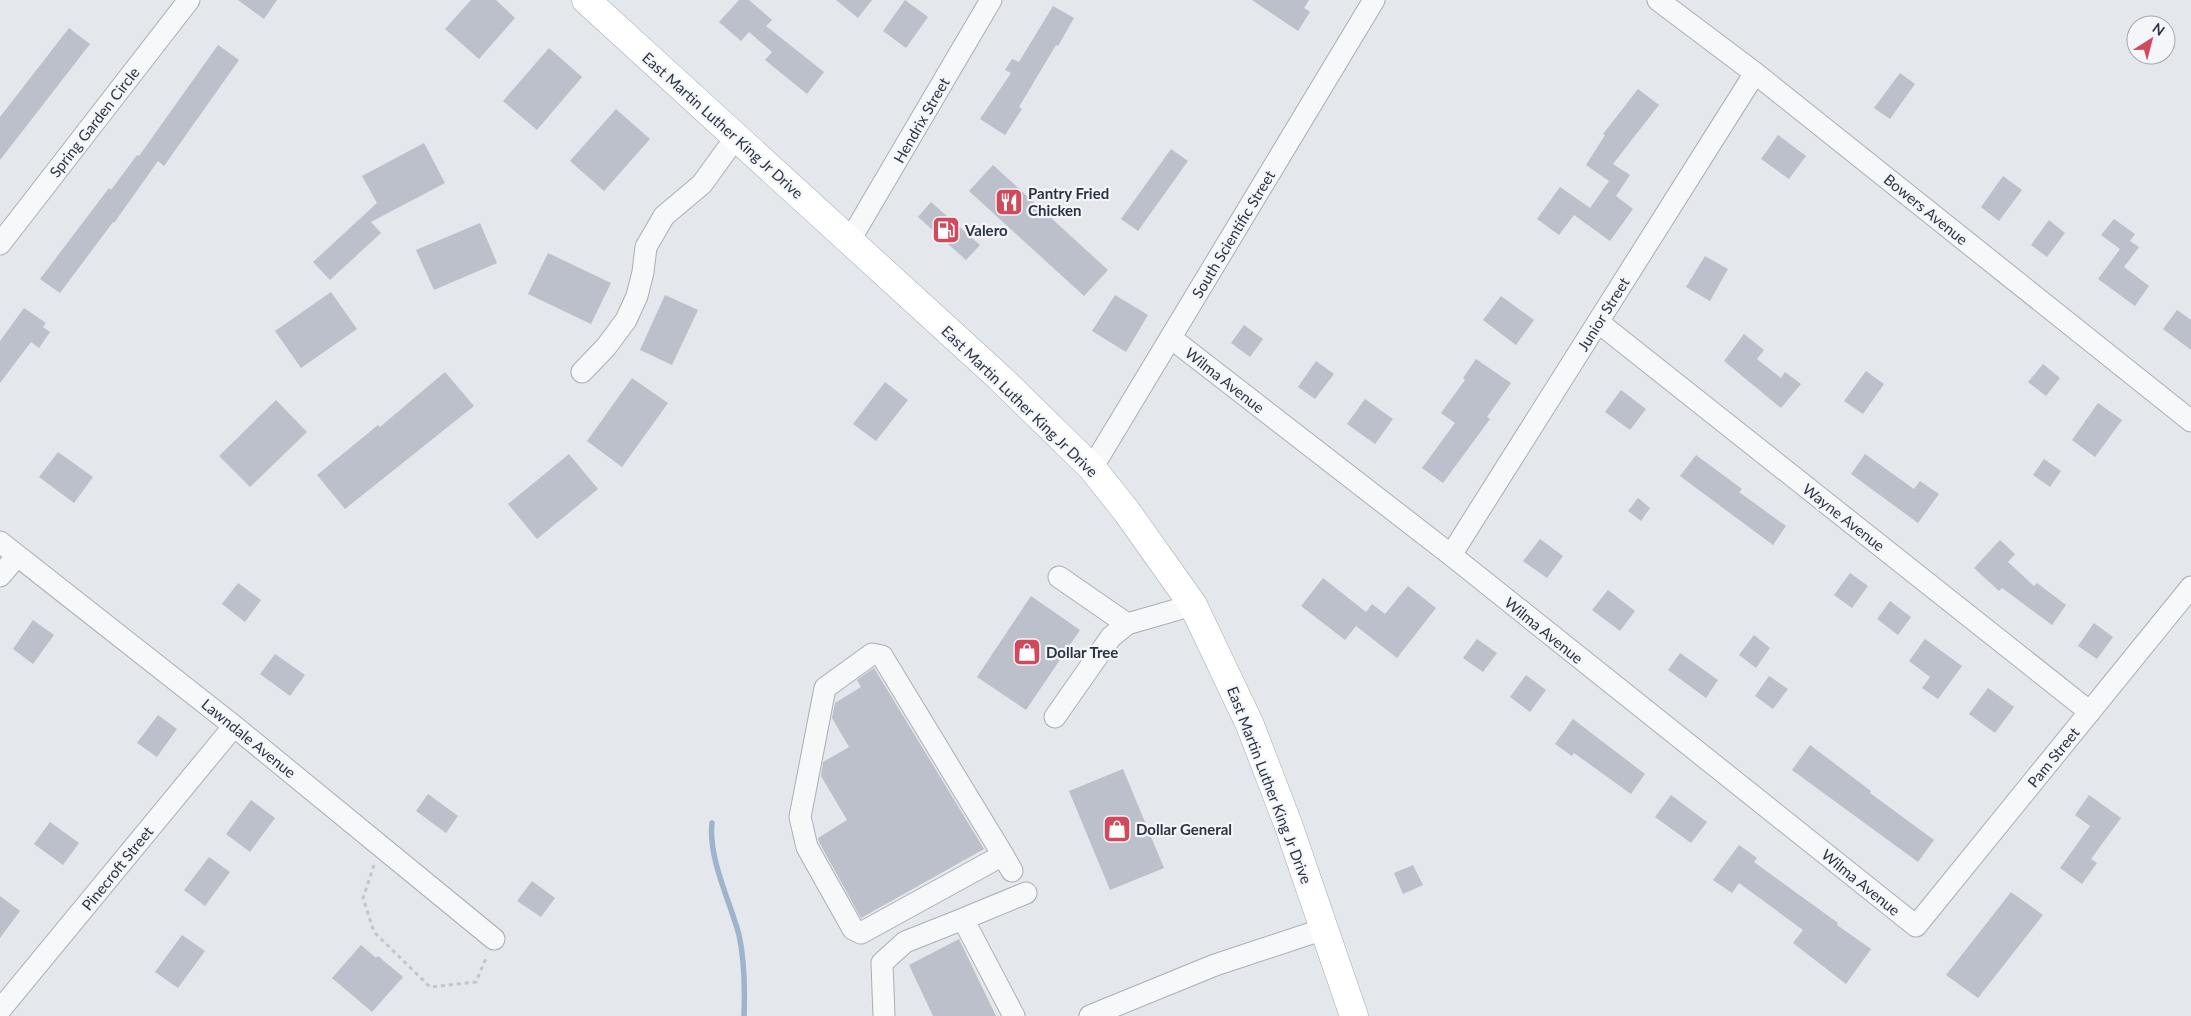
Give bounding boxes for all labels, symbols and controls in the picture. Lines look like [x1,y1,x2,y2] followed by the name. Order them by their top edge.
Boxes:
[2126,15,2176,65] north arrow
[2150,19,2168,39] text: N
[639,48,807,202] street label: East Martin Luther King Jr Drive
[45,63,143,181] street label: Spring Garden Circle
[889,73,953,166] street label: Hendrix Street
[1188,166,1279,301] street label: South Scientific Street
[1881,170,1972,248] street label: Bowers Avenue
[1028,184,1109,219] place label: Pantry Fried Chicken
[994,187,1024,217] restaurant icon: Pantry Fried Chicken
[931,215,961,245] fuel station icon: Valero
[964,221,1008,239] place label: Valero
[1573,273,1633,354] street label: Junior Street
[938,322,1102,481] street label: East Martin Luther King Jr Drive
[1182,344,1268,417] street label: Wilma Avenue
[1799,479,1889,555] street label: Wayne Avenue
[1501,593,1587,667] street label: Wilma Avenue
[1012,637,1042,667] shop icon: Dollar Tree
[1046,643,1118,661] place label: Dollar Tree
[1224,684,1316,886] street label: East Martin Luther King Jr Drive
[198,695,300,781] street label: Lawndale Avenue
[2023,723,2083,791] street label: Pam Street
[1102,814,1132,844] shop icon: Dollar General
[1136,820,1232,838] place label: Dollar General
[78,822,157,914] street label: Pinecroft Street
[1818,845,1904,919] street label: Wilma Avenue

